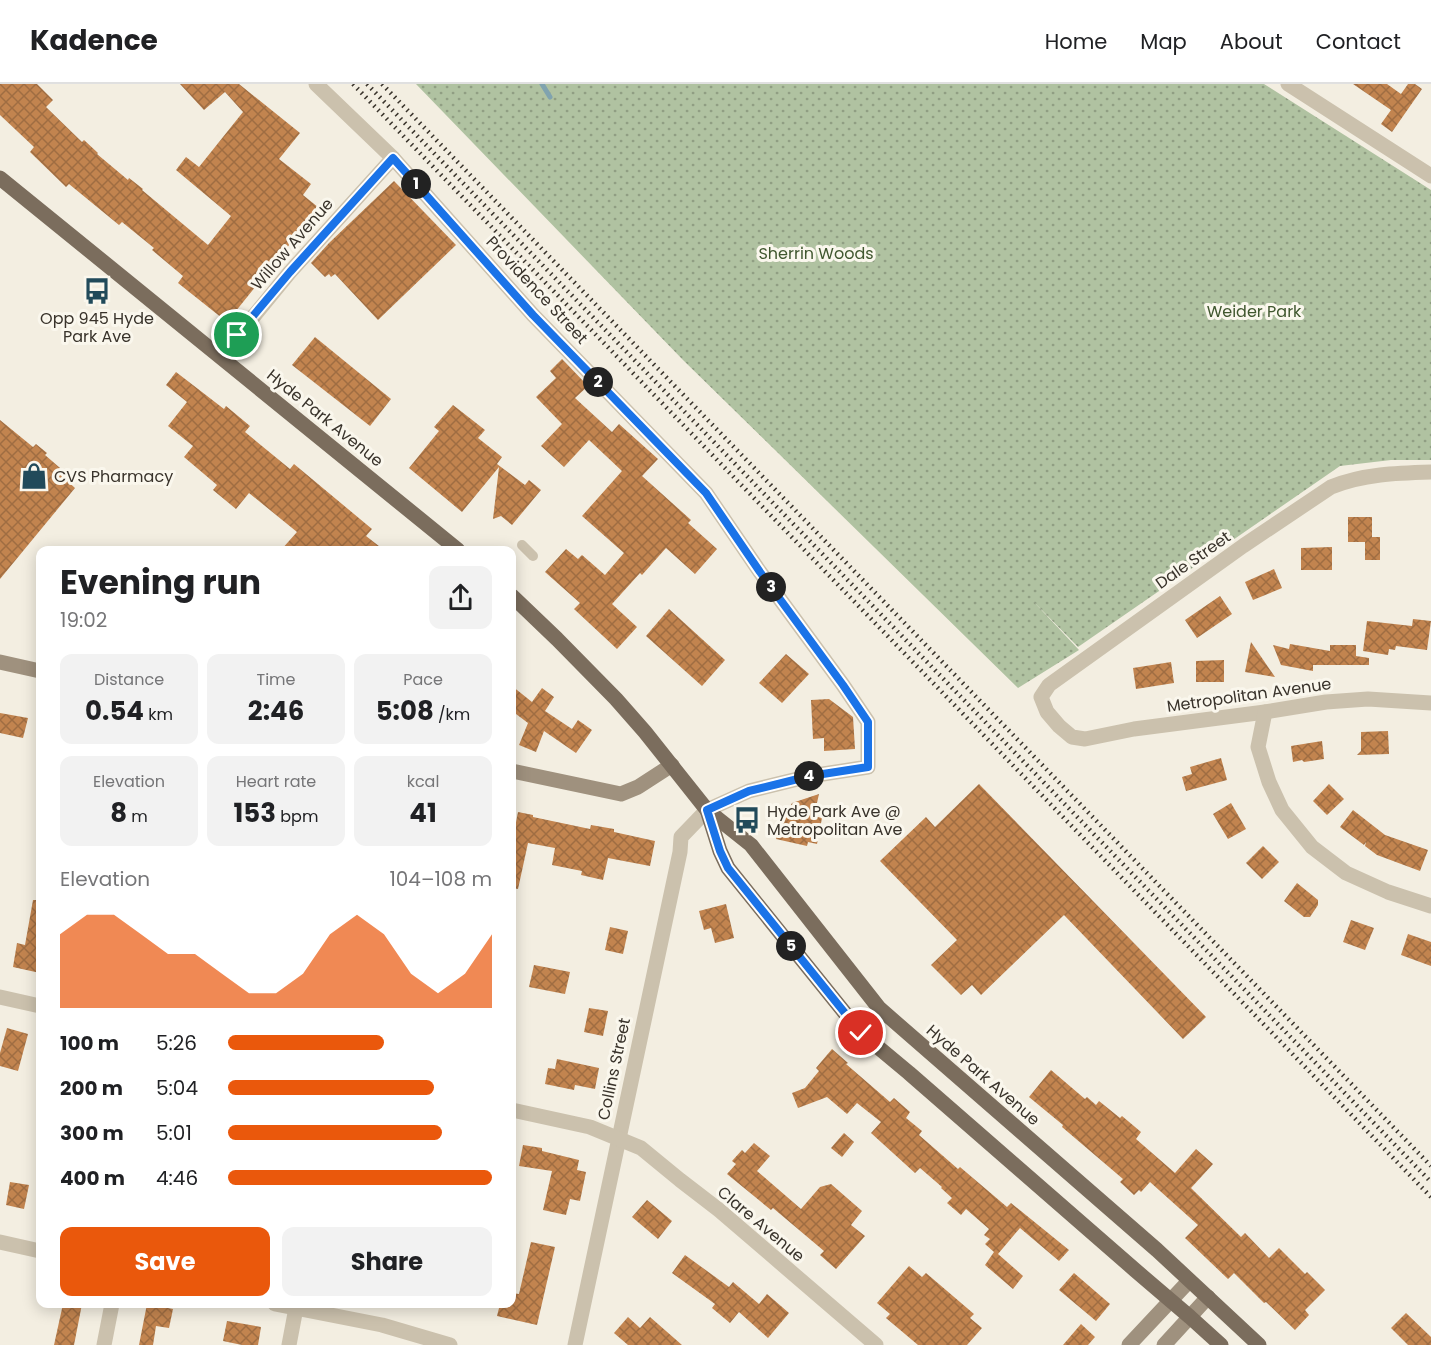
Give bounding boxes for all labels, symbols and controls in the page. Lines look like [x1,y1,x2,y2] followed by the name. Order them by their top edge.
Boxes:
[30,21,158,60] text: Kadence
[1045,27,1107,56] text: Home
[1140,27,1187,56] text: Map
[1220,27,1283,56] text: About
[1316,27,1401,56] text: Contact
[401,169,431,199] pin: 1
[413,172,419,195] text: 1
[246,193,338,295] street label: Willow Avenue
[481,231,593,349] street label: Providence Street
[758,242,874,265] park label: Sherrin Woods
[82,276,112,306] bus stop icon: Opp 945 Hyde Park Ave
[1207,300,1302,323] park label: Weider Park
[40,307,154,348] place label: Opp 945 Hyde Park Ave
[211,309,262,360] pin
[220,318,253,351] icon: arrive
[262,364,388,472] street label: Hyde Park Avenue
[583,367,613,397] pin: 2
[593,370,603,393] text: 2
[19,461,49,491] shop icon: CVS Pharmacy
[54,465,173,488] place label: CVS Pharmacy
[1151,525,1235,594] street label: Dale Street
[60,559,261,606] text: Evening run
[429,566,492,629] button: share
[756,572,786,602] pin: 3
[766,575,776,598] text: 3
[60,606,107,634] text: 19:02
[94,668,164,691] text: Distance
[257,668,296,691] text: Time
[403,668,443,691] text: Pace
[1165,672,1333,718] street label: Metropolitan Avenue
[85,693,144,729] text: 0.54
[248,693,304,729] text: 2:46
[376,693,434,729] text: 5:08
[144,703,173,726] text: km
[434,703,470,726] text: /km
[794,761,824,791] pin: 4
[804,764,814,787] text: 4
[93,770,165,793] text: Elevation
[236,770,316,793] text: Heart rate
[407,770,439,793] text: kcal
[110,795,127,831] text: 8
[234,795,276,831] text: 153
[409,795,437,831] text: 41
[767,800,903,841] place label: Hyde Park Ave @ Metropolitan Ave
[127,805,148,828] text: m
[276,805,318,828] text: bpm
[732,805,762,835] bus stop icon: Hyde Park Ave @ Metropolitan Ave
[60,865,150,893] text: Elevation
[389,865,492,893] text: 104–108 m
[776,931,806,961] pin: 5
[786,934,796,957] text: 5
[835,1007,886,1058] pin
[592,1016,636,1122] street label: Collins Street
[844,1016,877,1049] icon: check
[921,1019,1045,1131] street label: Hyde Park Avenue
[60,1029,119,1057] text: 100 m
[156,1029,197,1057] text: 5:26
[60,1074,123,1102] text: 200 m
[156,1074,198,1102] text: 5:04
[60,1119,124,1147] text: 300 m
[156,1119,192,1147] text: 5:01
[60,1164,125,1192] text: 400 m
[156,1164,198,1192] text: 4:46
[712,1181,810,1267] street label: Clare Avenue
[60,1227,270,1296] button: Save
[282,1227,492,1296] button: Share

